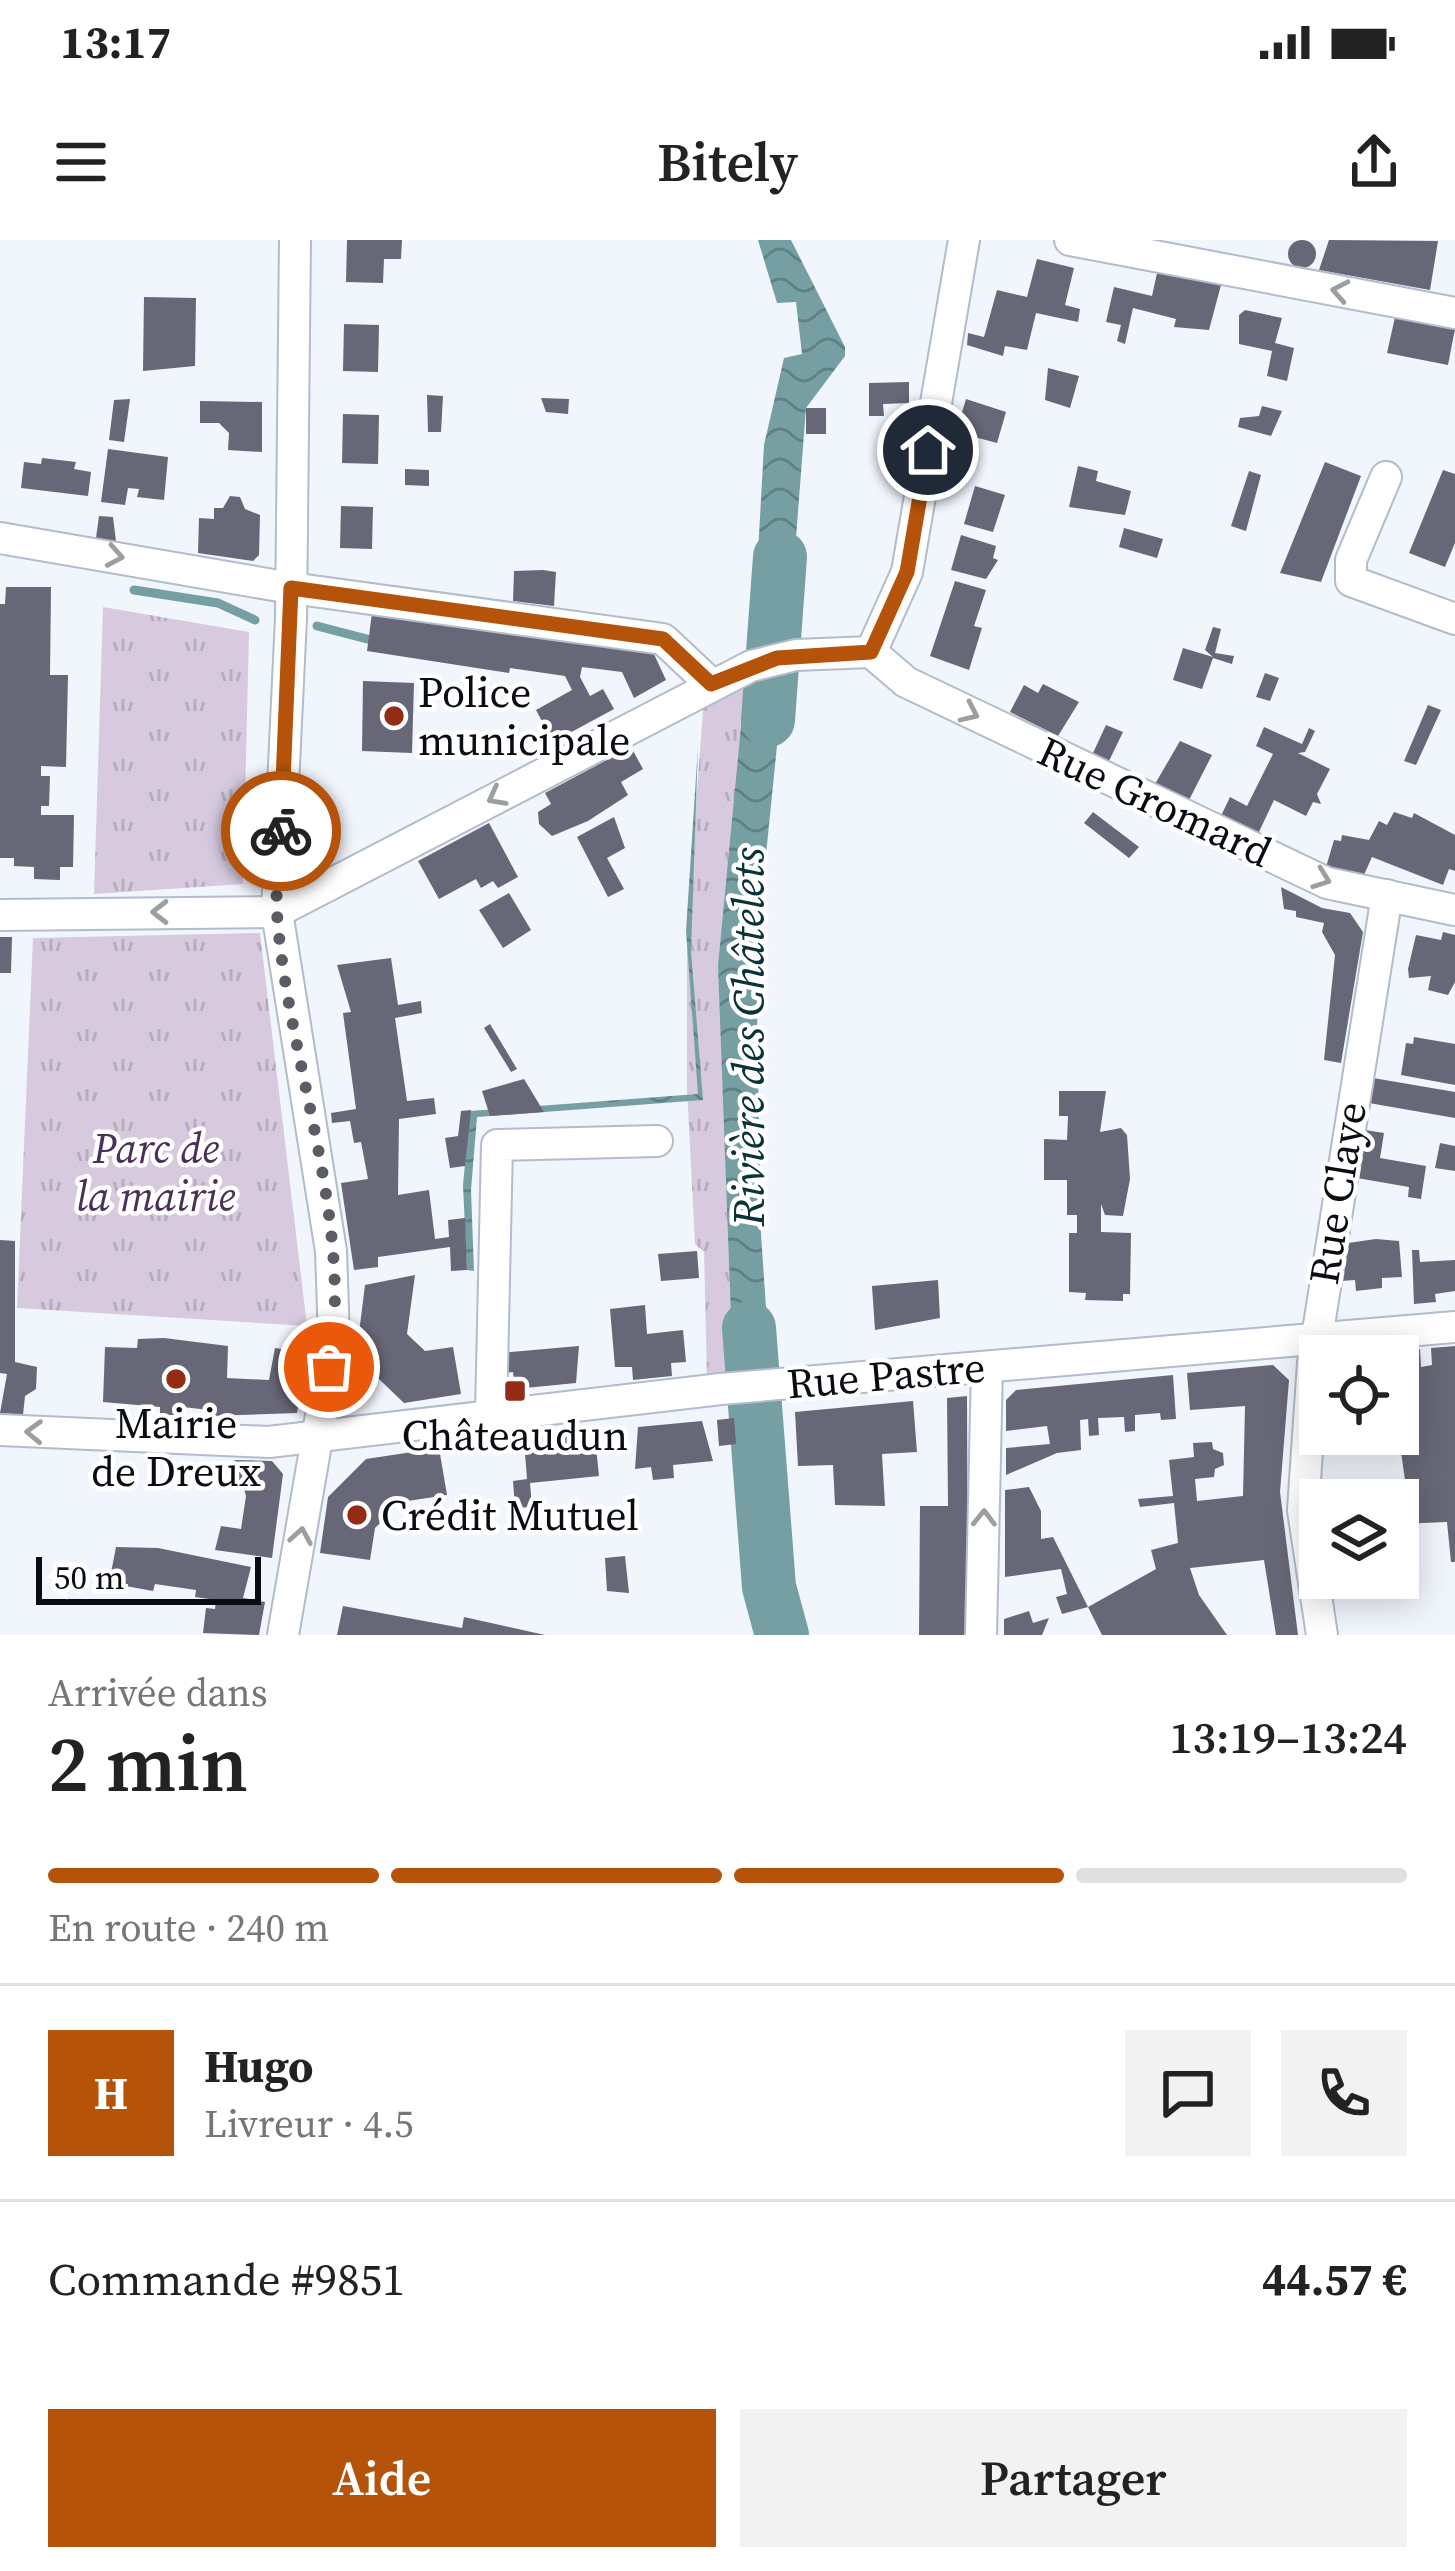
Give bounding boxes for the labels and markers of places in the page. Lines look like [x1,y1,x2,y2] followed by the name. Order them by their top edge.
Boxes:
[877,399,979,501] pin
[418,663,630,769] place label: Police municipale
[381,703,407,729] marker: Police municipale
[278,1316,380,1418] pin
[163,1366,189,1392] marker: Mairie de Dreux
[502,1378,528,1404] marker: Châteaudun
[91,1394,261,1500] place label: Mairie de Dreux
[402,1406,628,1464] place label: Châteaudun
[381,1486,639,1544] place label: Crédit Mutuel
[344,1502,370,1528] marker: Crédit Mutuel

